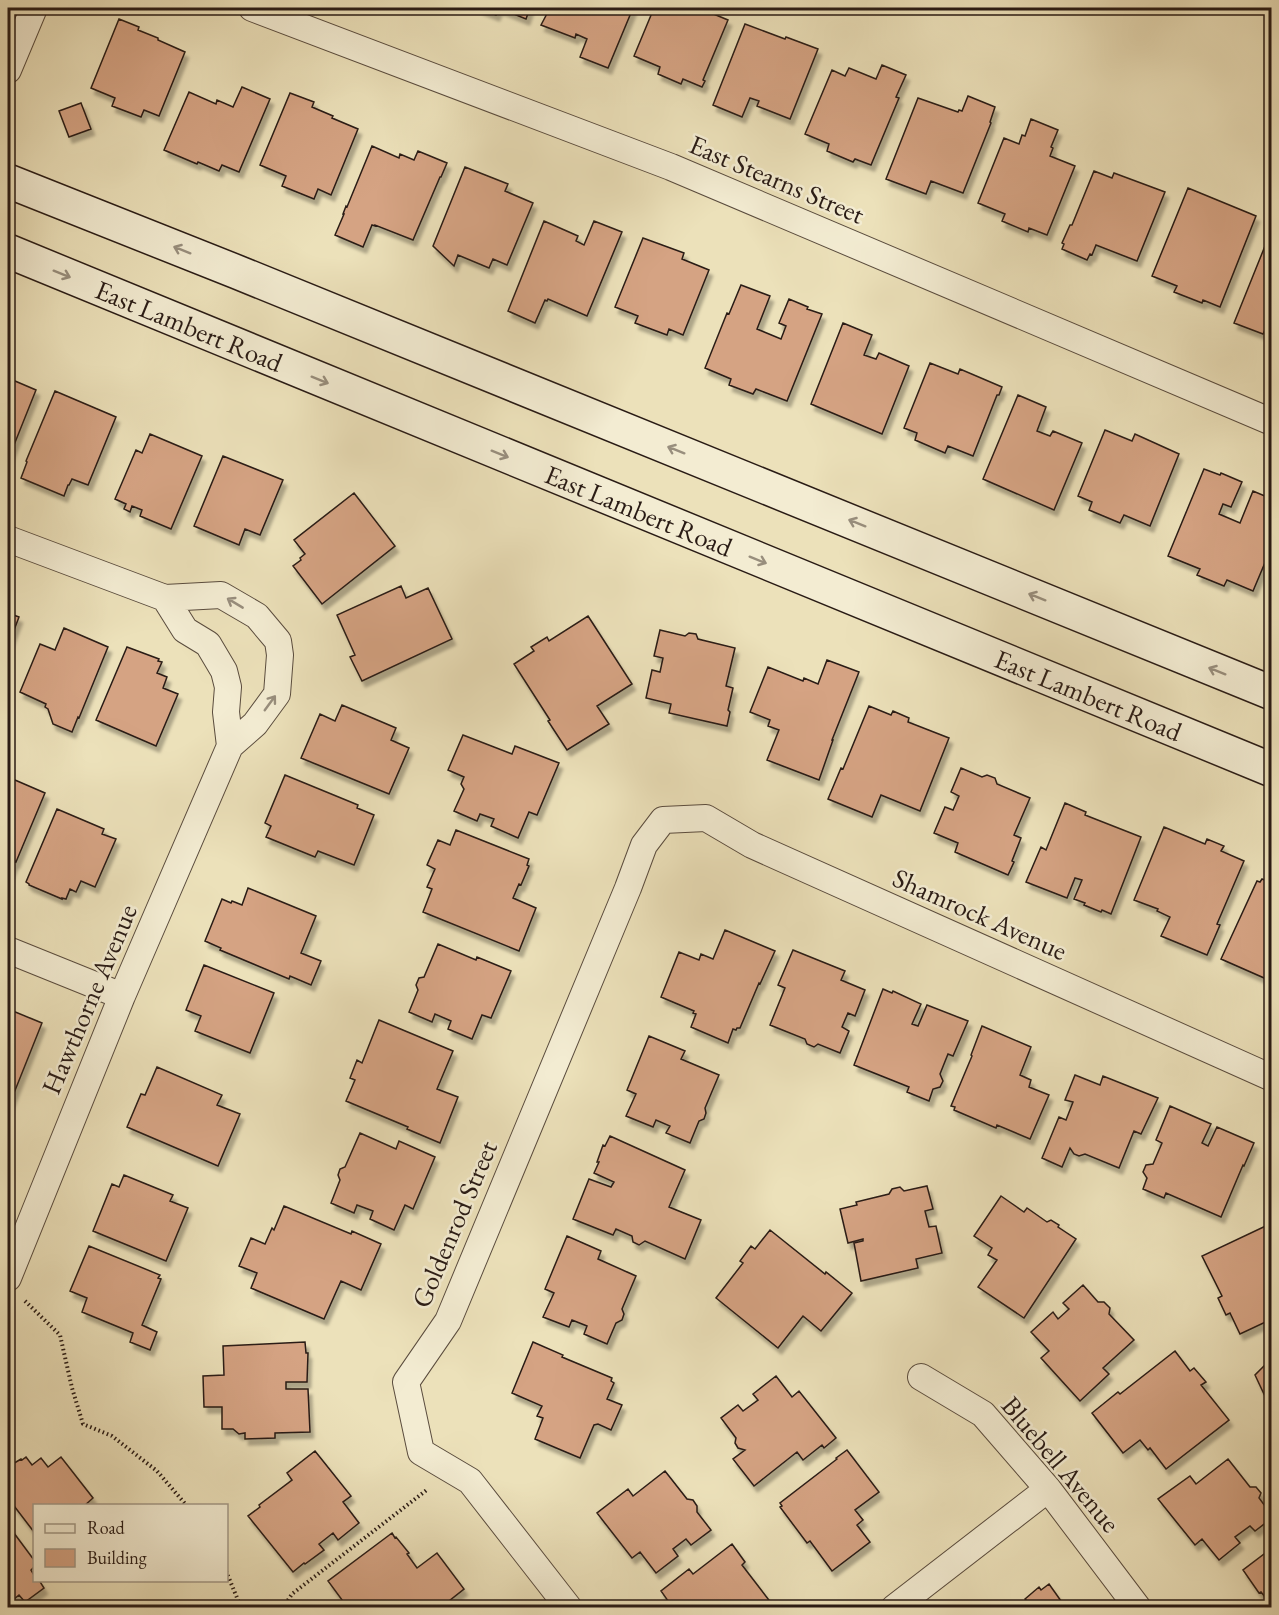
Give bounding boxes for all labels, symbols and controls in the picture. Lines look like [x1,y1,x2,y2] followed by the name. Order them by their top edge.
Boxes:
[684,126,870,232] street label: East Stearns Street
[174,244,192,255] one-way arrow
[52,269,70,280] one-way arrow
[90,271,289,380] street label: East Lambert Road
[310,375,328,386] one-way arrow
[667,444,686,455] one-way arrow
[490,449,509,460] one-way arrow
[540,456,738,564] street label: East Lambert Road
[848,517,866,528] one-way arrow
[748,555,767,566] one-way arrow
[1028,591,1047,602] one-way arrow
[227,597,244,609] one-way arrow
[990,641,1188,749] street label: East Lambert Road
[1209,665,1227,676] one-way arrow
[264,696,276,712] one-way arrow
[887,860,1073,968] street label: Shamrock Avenue
[33,899,145,1099] street label: Hawthorne Avenue
[403,1135,505,1313] street label: Goldenrod Street
[994,1389,1128,1539] street label: Bluebell Avenue
[33,1504,228,1582] legend
[87,1516,126,1539] text: Road
[87,1546,147,1569] text: Building

